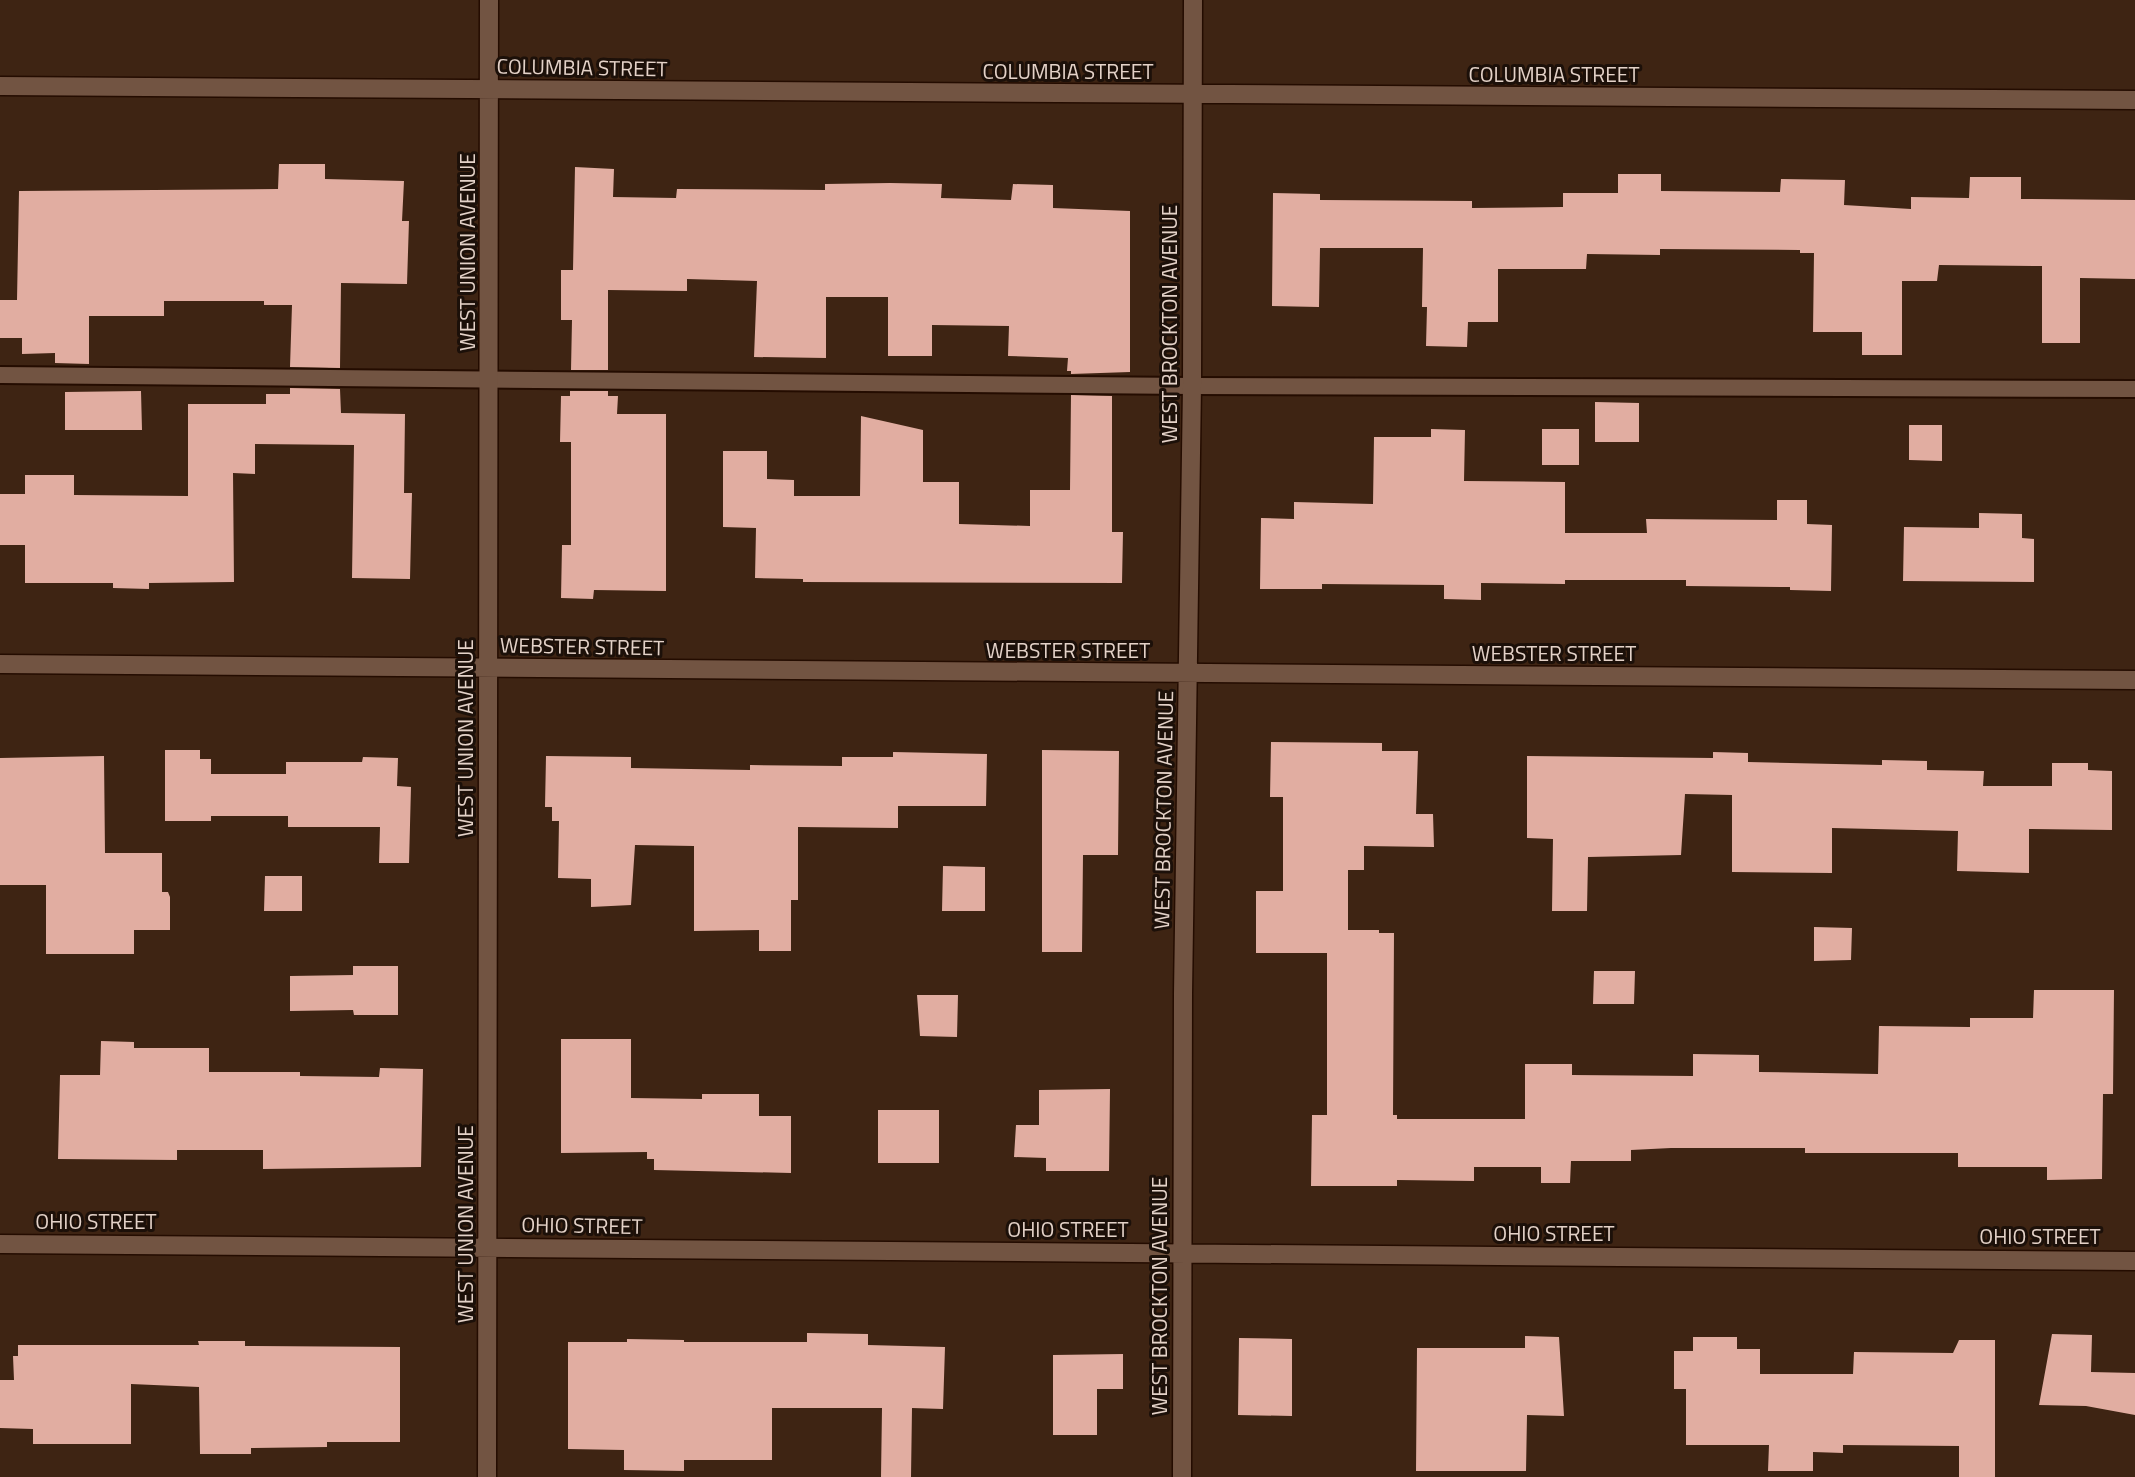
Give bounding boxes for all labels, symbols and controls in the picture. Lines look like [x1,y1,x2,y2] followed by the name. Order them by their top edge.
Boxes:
[496,50,668,84] street label: COLUMBIA STREET
[983,55,1153,87] street label: COLUMBIA STREET
[1469,58,1639,90] street label: COLUMBIA STREET
[451,153,483,351] street label: WEST UNION AVENUE
[1153,205,1185,443] street label: WEST BROCKTON AVENUE
[500,629,664,663] street label: WEBSTER STREET
[986,634,1150,666] street label: WEBSTER STREET
[1472,637,1636,669] street label: WEBSTER STREET
[449,639,481,837] street label: WEST UNION AVENUE
[1145,690,1181,930] street label: WEST BROCKTON AVENUE
[449,1125,481,1323] street label: WEST UNION AVENUE
[1143,1177,1175,1415] street label: WEST BROCKTON AVENUE
[35,1205,157,1237] street label: OHIO STREET
[521,1208,643,1242] street label: OHIO STREET
[1007,1213,1129,1245] street label: OHIO STREET
[1493,1217,1615,1249] street label: OHIO STREET
[1979,1220,2101,1252] street label: OHIO STREET

